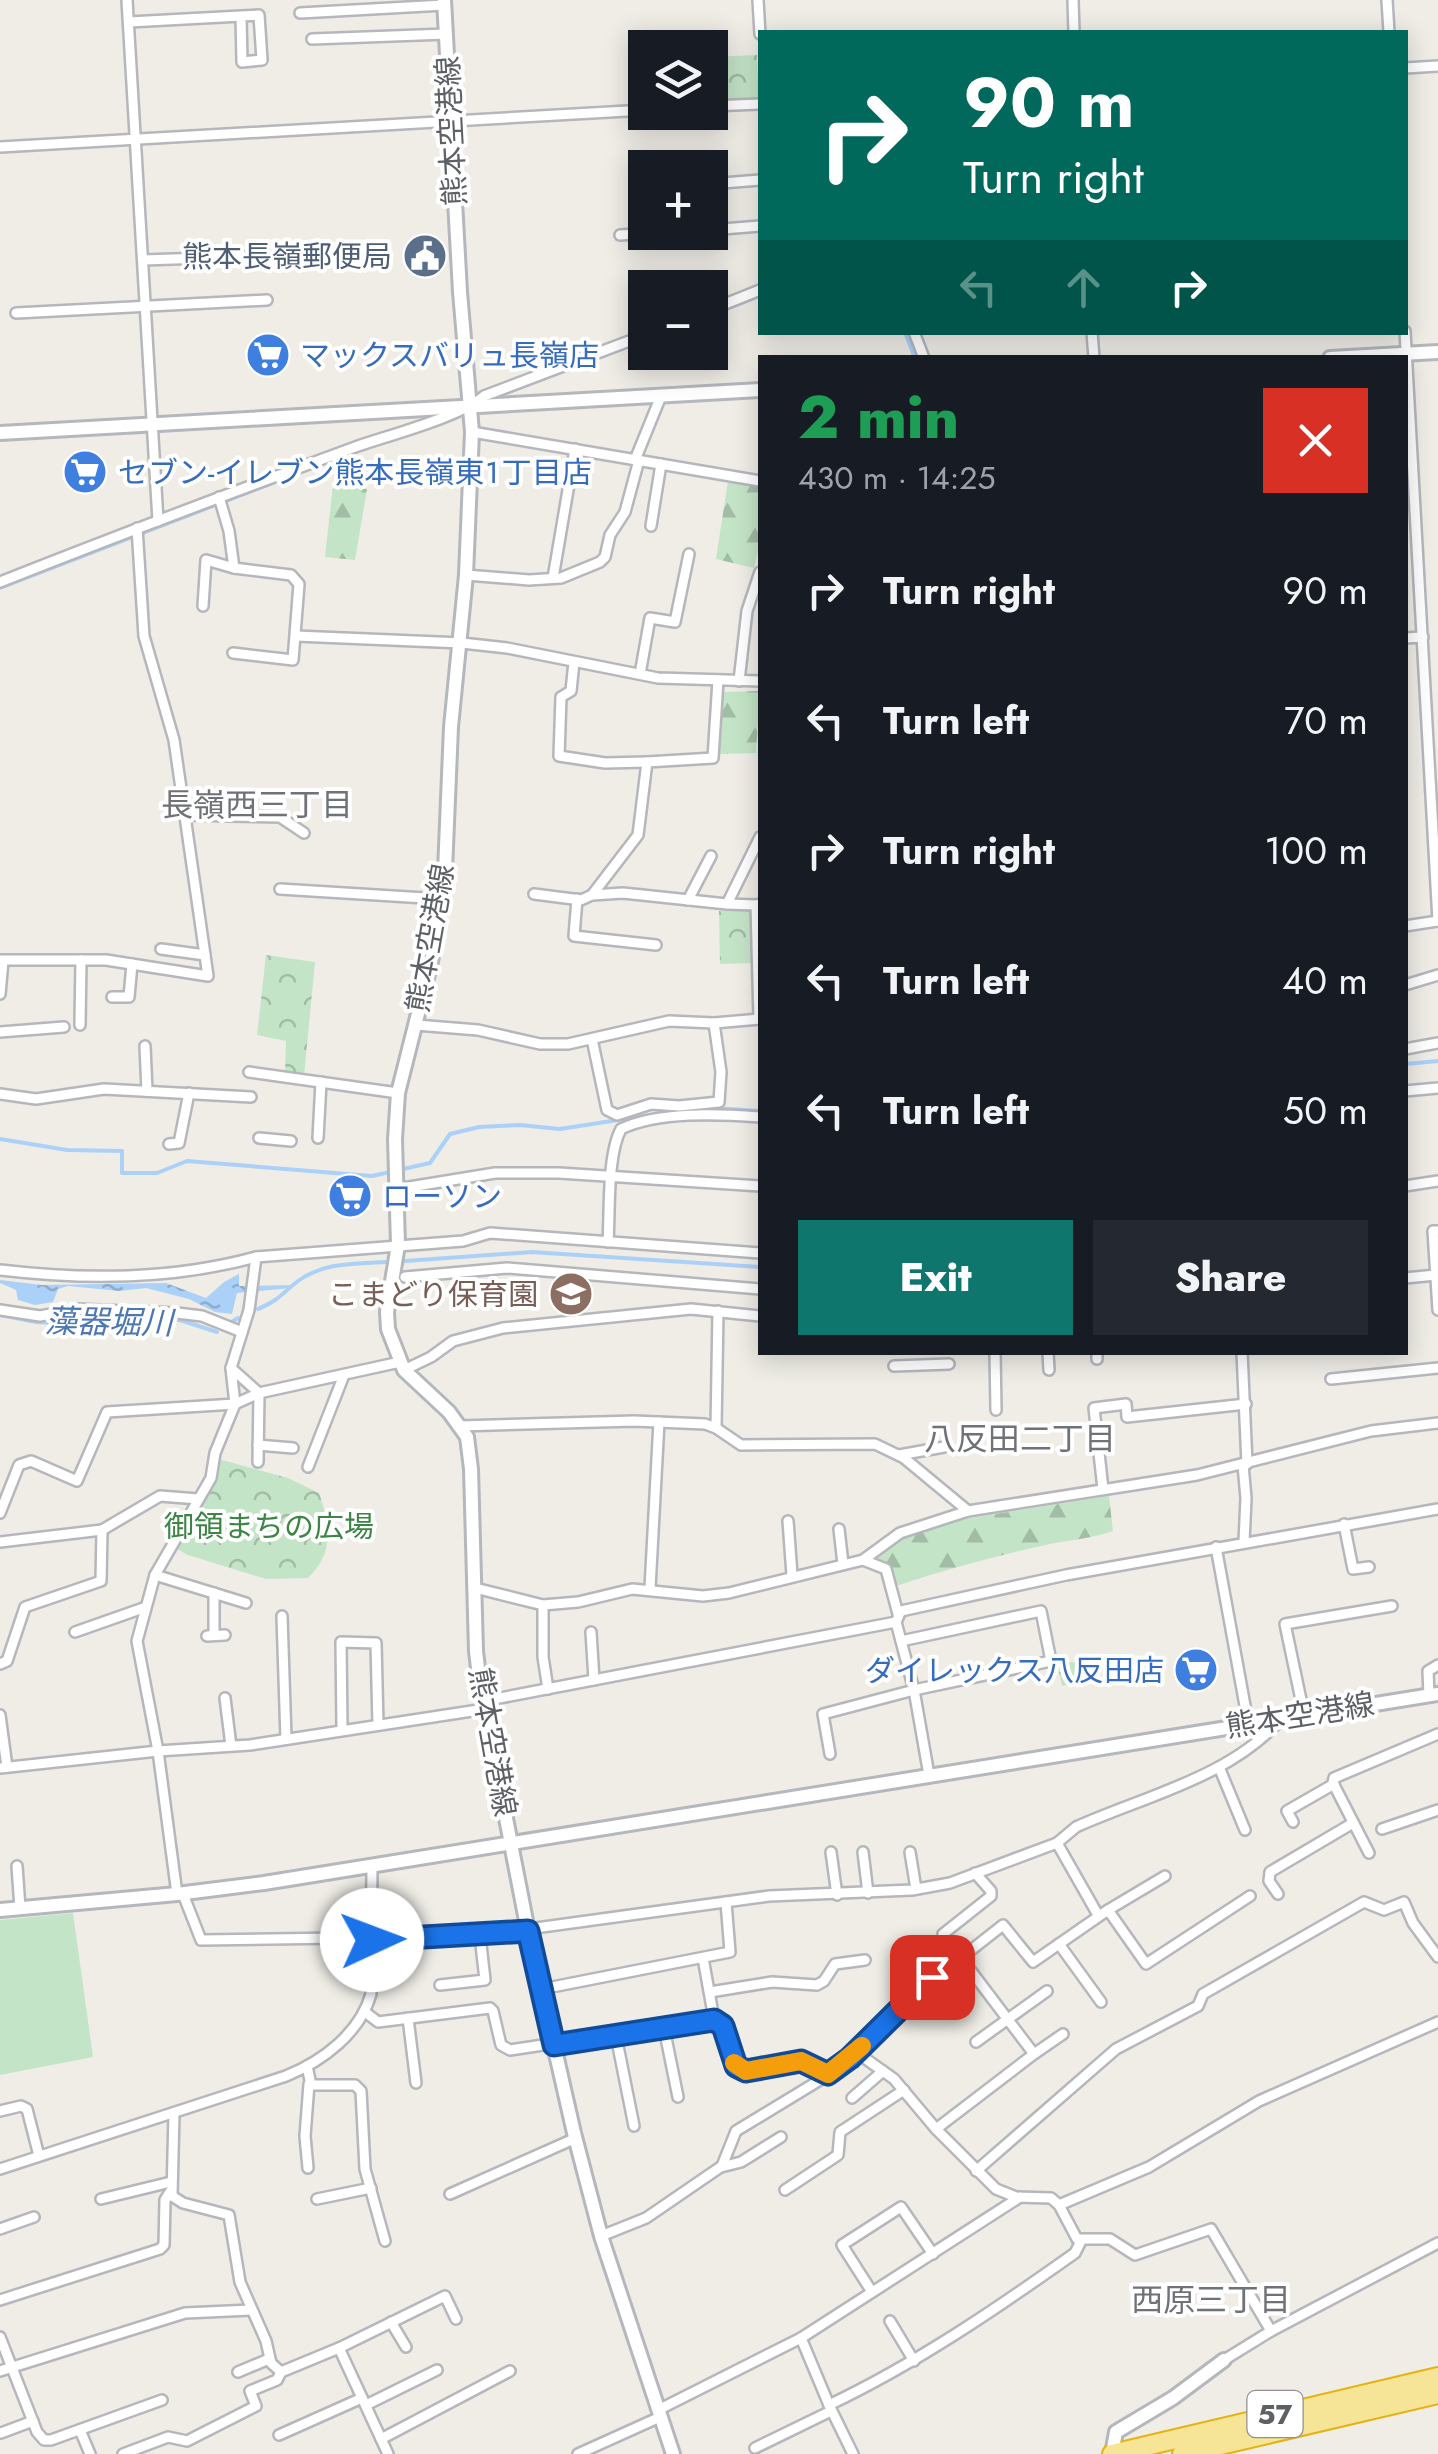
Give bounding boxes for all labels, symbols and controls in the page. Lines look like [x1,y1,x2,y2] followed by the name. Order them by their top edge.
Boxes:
[628,30,728,370] map controls
[628,30,728,130] button: layers
[963,52,1135,153] text: 90 m
[426,55,476,207] street label: 熊本空港線
[798,70,928,200] icon: right
[963,145,1144,210] text: Turn right
[628,150,728,250] button: +
[402,233,448,279] public building icon: 熊本長嶺郵便局
[182,235,392,278] place label: 熊本長嶺郵便局
[951,260,1006,315] icon: left
[1056,260,1111,315] icon: ahead
[1161,260,1216,315] icon: right
[628,270,728,370] button: −
[245,332,291,378] supermarket icon: マックスバリュ長嶺店
[300,334,599,377] place label: マックスバリュ長嶺店
[798,374,959,461] text: 2 min
[1263,388,1368,493] button: close
[62,449,108,495] supermarket icon: セブン-イレブン熊本長嶺東１丁目店
[118,451,592,494] place label: セブン-イレブン熊本長嶺東１丁目店
[798,455,996,501] text: 430 m · 14:25
[798,563,853,618] icon: right
[883,563,1055,618] text: Turn right
[1282,563,1368,618] text: 90 m
[798,693,853,748] icon: left
[883,693,1029,748] text: Turn left
[1284,693,1368,748] text: 70 m
[161,782,353,828] district label: 長嶺西三丁目
[798,823,853,878] icon: right
[883,823,1055,878] text: Turn right
[1264,823,1368,878] text: 100 m
[396,860,464,1016] street label: 熊本空港線
[798,953,853,1008] icon: left
[883,953,1029,1008] text: Turn left
[1282,953,1368,1008] text: 40 m
[798,1083,853,1138] icon: left
[883,1083,1029,1138] text: Turn left
[1283,1083,1368,1138] text: 50 m
[327,1173,373,1219] supermarket icon: ローソン
[382,1175,502,1218] place label: ローソン
[798,1220,1073,1335] button: Exit
[1093,1220,1368,1335] button: Share
[548,1271,594,1317] school or university icon: こまどり保育園
[328,1273,538,1316] place label: こまどり保育園
[45,1298,176,1346] water label: 藻器堀川
[924,1416,1116,1462] district label: 八反田二丁目
[164,1505,374,1548] park label: 御領まちの広場
[1173,1647,1219,1693] supermarket icon: ダイレックス八反田店
[865,1649,1164,1692] place label: ダイレックス八反田店
[459,1664,527,1820] street label: 熊本空港線
[1223,1682,1377,1748] street label: 熊本空港線
[320,1888,424,1992] position arrow
[890,1935,975,2020] pin
[905,1950,960,2005] icon: arrive
[1131,2277,1291,2323] district label: 西原三丁目
[1248,2391,1302,2437] road number: 57

